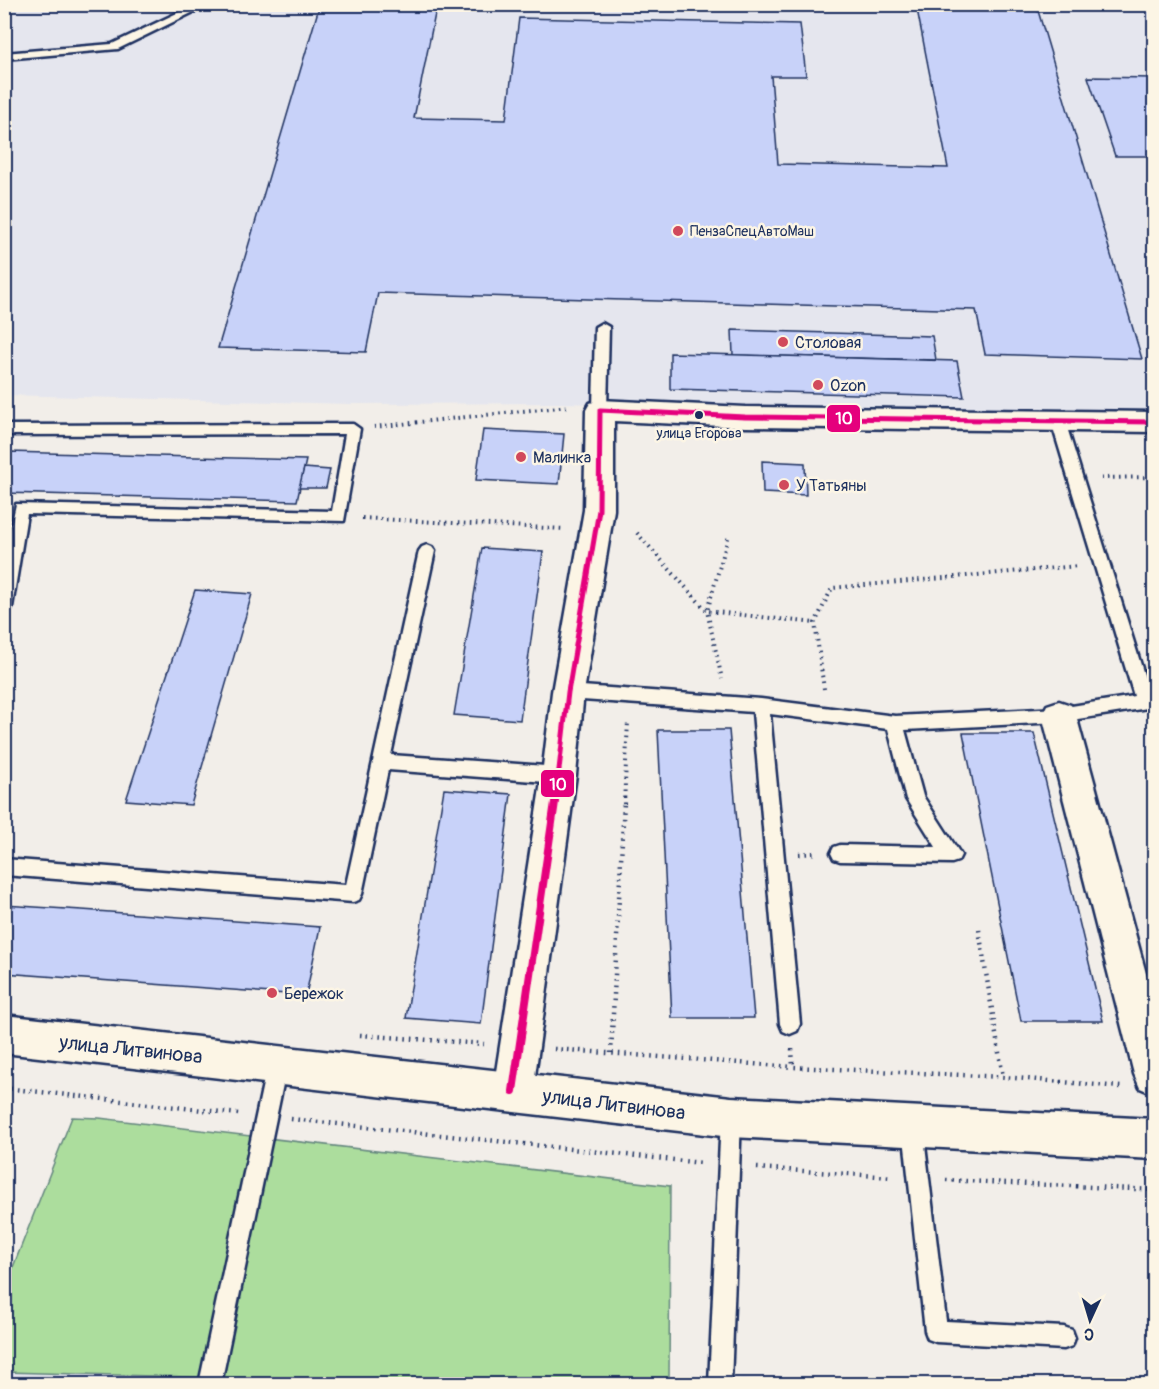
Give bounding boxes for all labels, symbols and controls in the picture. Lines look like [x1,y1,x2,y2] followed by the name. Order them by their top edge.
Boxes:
[690,223,814,240] place label: ПензаСпецАвтоМаш
[671,224,685,238] marker: ПензаСпецАвтоМаш
[795,333,861,353] place label: Столовая
[776,335,790,349] marker: Столовая
[830,376,866,396] place label: Ozon
[811,378,825,392] marker: Ozon
[826,404,861,433] line badge: 10
[693,409,705,421] marker: улица Егорова
[835,409,853,429] text: 10
[656,425,742,442] place label: улица Егорова
[533,448,591,468] place label: Малинка
[514,450,528,464] marker: Малинка
[796,476,867,496] place label: У Татьяны
[777,478,791,492] marker: У Татьяны
[540,769,575,798] line badge: 10
[549,775,567,795] text: 10
[284,984,344,1004] place label: Бережок
[265,986,279,1000] marker: Бережок
[57,1029,204,1069] street label: улица Литвинова
[540,1083,687,1126] street label: улица Литвинова
[1060,1290,1120,1350] north arrow
[1083,1324,1095,1344] text: С

